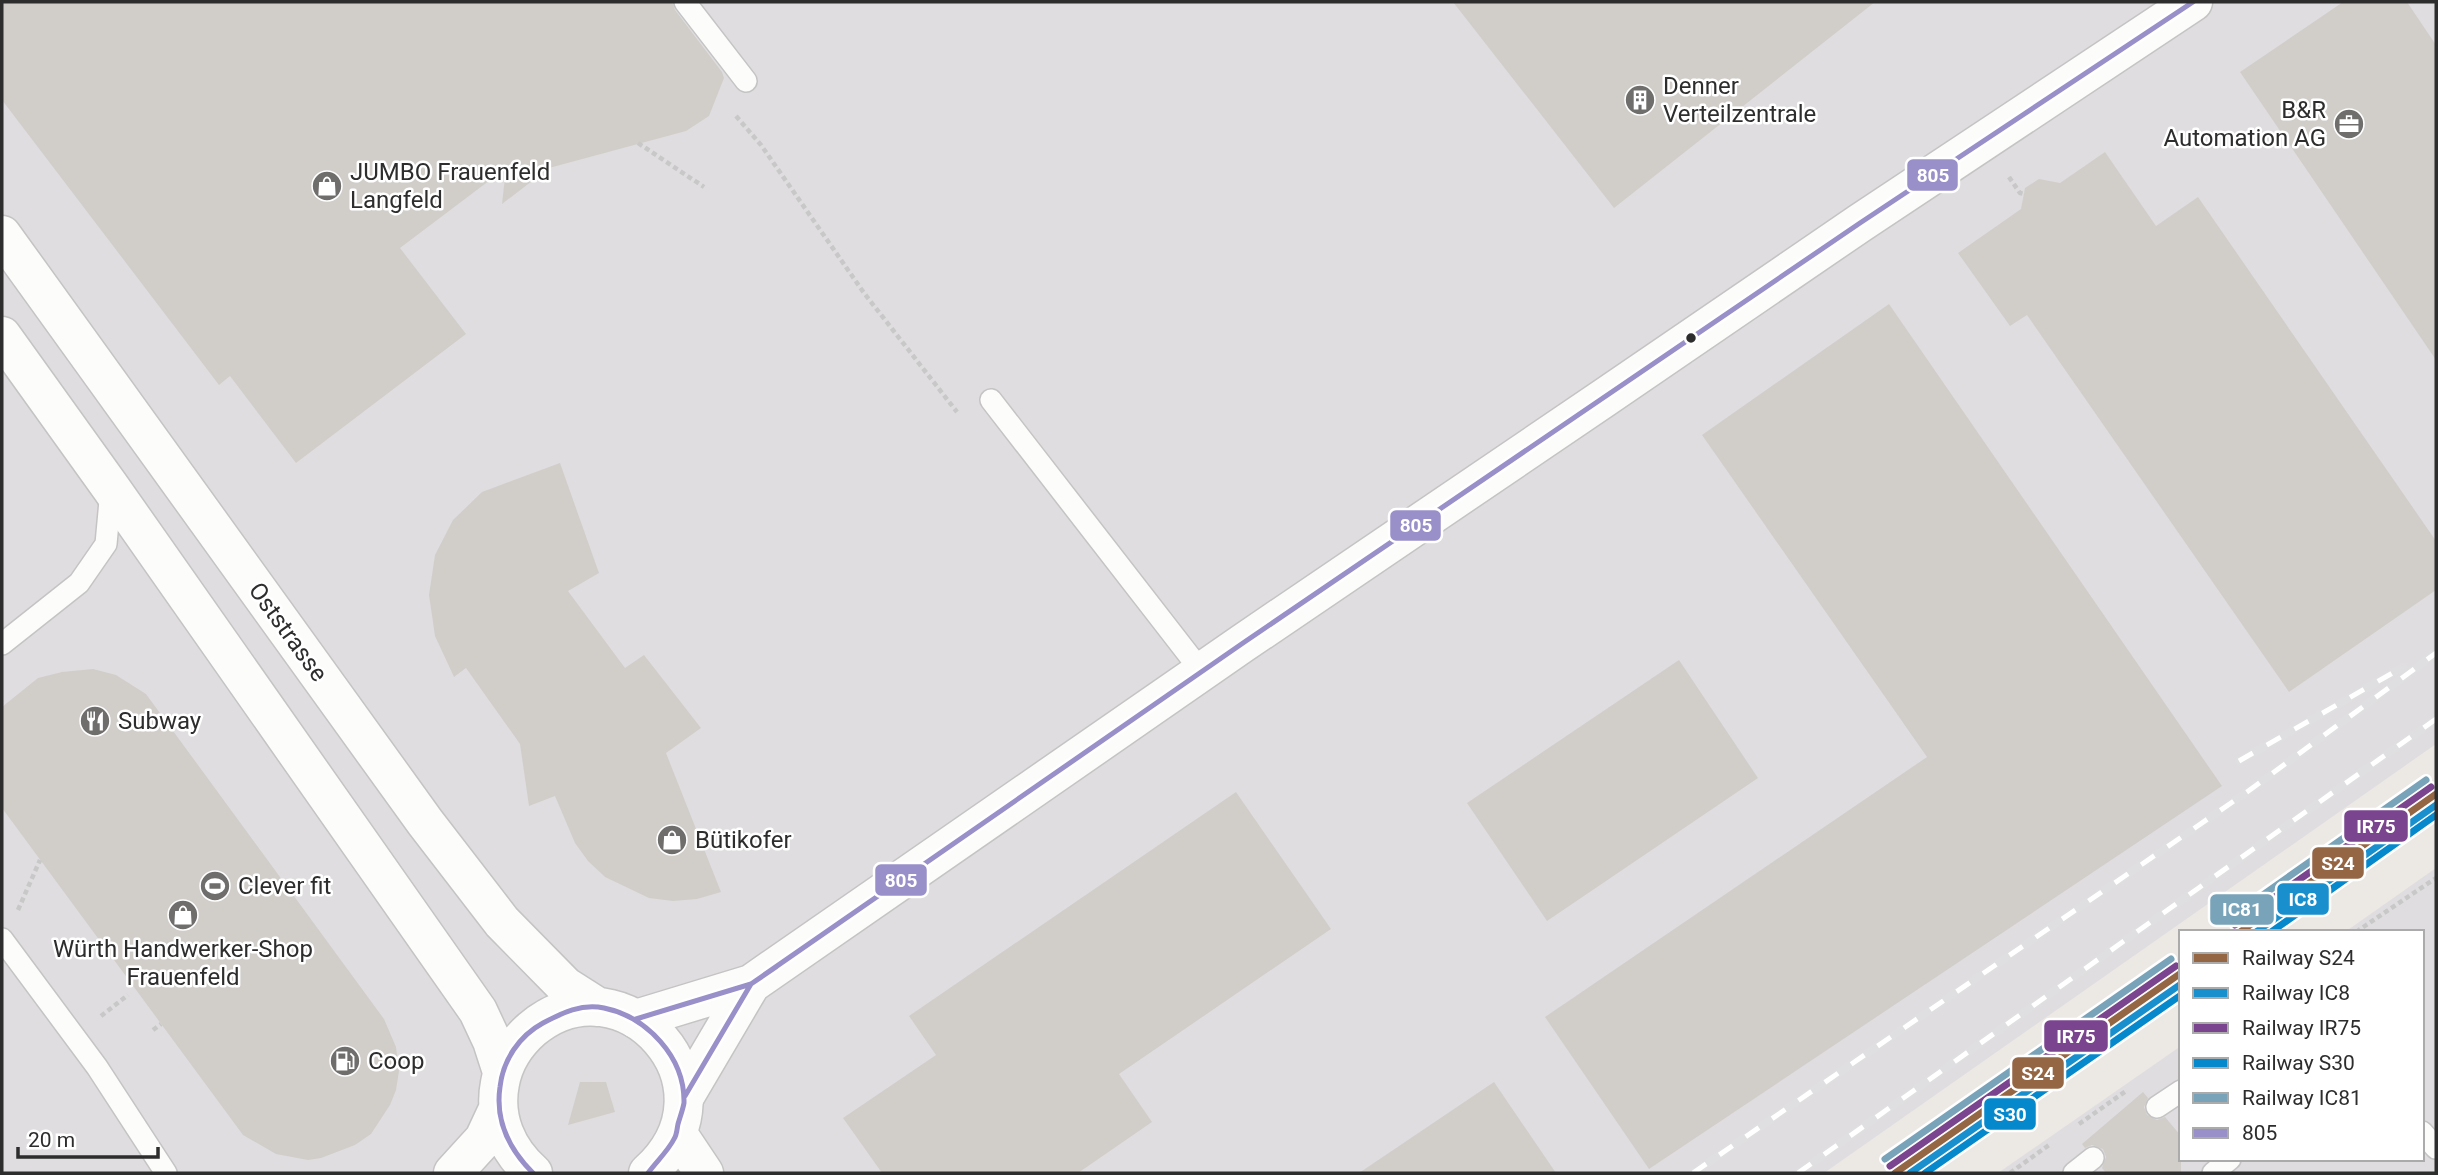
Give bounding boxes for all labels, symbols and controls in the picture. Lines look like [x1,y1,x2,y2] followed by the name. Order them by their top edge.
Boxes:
[1663,72,1816,128] place label: Denner Verteilzentrale
[1623,83,1657,117] building icon: Denner Verteilzentrale
[2163,96,2326,152] place label: B&R Automation AG
[2332,107,2366,141] office icon: B&R Automation AG
[350,158,550,214] place label: JUMBO Frauenfeld Langfeld
[1906,158,1959,192] line badge: 805
[1917,164,1949,187] text: 805
[310,169,344,203] shop icon: JUMBO Frauenfeld Langfeld
[1684,331,1698,345] unlabelled marker
[1389,509,1442,542] line badge: 805
[1400,514,1432,537] text: 805
[243,577,333,687] street label: Oststrasse
[78,704,112,738] restaurant icon: Subway
[118,707,202,735] place label: Subway
[2343,809,2409,843] line badge: IR75
[2356,815,2396,838] text: IR75
[655,823,689,857] shop icon: Bütikofer
[695,826,792,854] place label: Bütikofer
[2311,846,2365,880] line badge: S24
[2321,852,2355,875] text: S24
[874,863,928,897] line badge: 805
[198,869,232,903] sports icon: Clever fit
[885,869,917,892] text: 805
[238,872,332,900] place label: Clever fit
[2276,882,2330,916] line badge: IC8
[2289,888,2318,911] text: IC8
[2209,893,2275,926] line badge: IC81
[166,898,200,932] shop icon: Würth Handwerker-Shop Frauenfeld
[2222,898,2262,921] text: IC81
[2179,930,2424,1161] legend
[53,935,313,991] place label: Würth Handwerker-Shop Frauenfeld
[2242,946,2355,970] text: Railway S24
[2242,981,2350,1005] text: Railway IC8
[2242,1016,2361,1040] text: Railway IR75
[2043,1019,2109,1053] line badge: IR75
[2056,1025,2096,1048] text: IR75
[328,1044,362,1078] fuel station icon: Coop
[368,1047,424,1075] place label: Coop
[2242,1051,2355,1075] text: Railway S30
[2011,1056,2065,1090] line badge: S24
[2021,1062,2055,1085] text: S24
[2242,1086,2362,1110] text: Railway IC81
[1983,1097,2037,1131] line badge: S30
[1993,1103,2027,1126] text: S30
[18,1116,158,1160] scale bar
[2242,1121,2277,1145] text: 805
[28,1128,75,1152] text: 20 m

